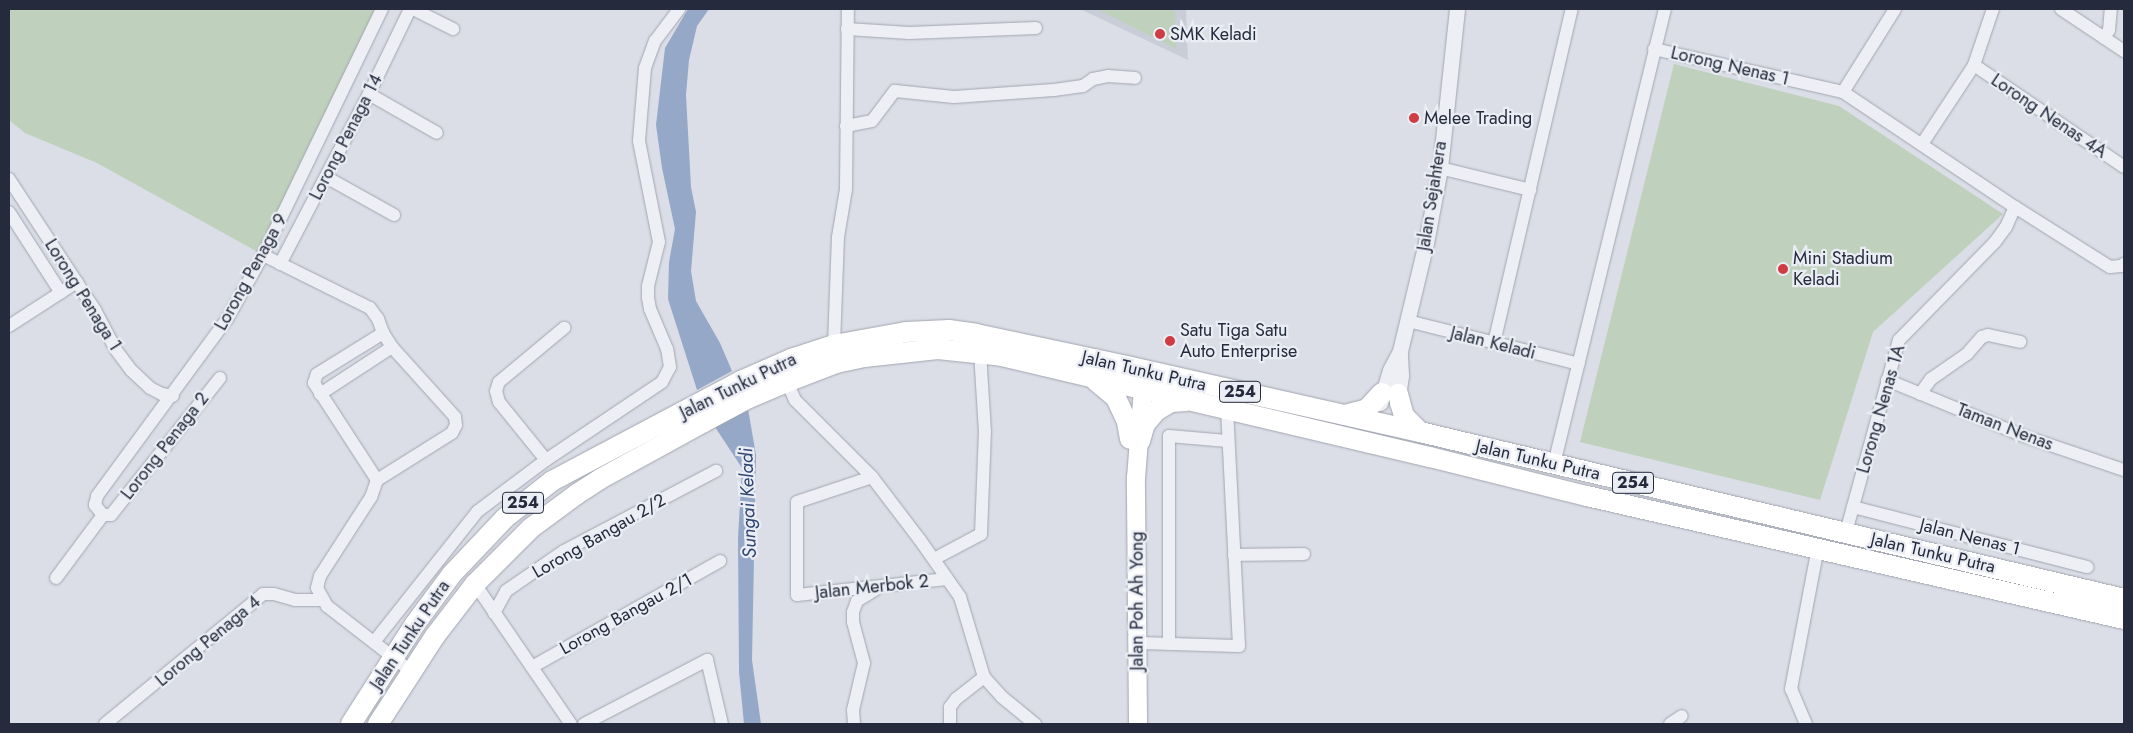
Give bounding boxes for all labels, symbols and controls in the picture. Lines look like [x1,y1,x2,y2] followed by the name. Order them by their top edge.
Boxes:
[1170,23,1257,45] place label: SMK Keladi
[1154,28,1166,40] marker: SMK Keladi
[1669,42,1791,90] street label: Lorong Nenas 1
[1987,69,2111,163] street label: Lorong Nenas 4A
[305,70,387,204] street label: Lorong Penaga 14
[1424,107,1532,129] place label: Melee Trading
[1408,112,1420,124] marker: Melee Trading
[1413,140,1451,252] street label: Jalan Sejahtera
[210,210,292,334] street label: Lorong Penaga 9
[40,235,126,355] street label: Lorong Penaga 1
[1793,248,1893,290] place label: Mini Stadium Keladi
[1777,263,1789,275] marker: Mini Stadium Keladi
[1180,320,1297,362] place label: Satu Tiga Satu Auto Enterprise
[1448,322,1538,364] street label: Jalan Keladi
[1164,335,1176,347] marker: Satu Tiga Satu Auto Enterprise
[1852,342,1910,476] street label: Lorong Nenas 1A
[1080,346,1208,396] street label: Jalan Tunku Putra
[676,348,800,424] street label: Jalan Tunku Putra
[1219,378,1261,406] road number: 254
[116,388,214,504] street label: Lorong Penaga 2
[1954,399,2056,455] street label: Taman Nenas
[1474,435,1602,485] street label: Jalan Tunku Putra
[735,447,761,559] water label: Sungai Keladi
[1612,469,1654,496] road number: 254
[502,489,544,516] road number: 254
[528,489,670,583] street label: Lorong Bangau 2/2
[1918,514,2022,560] street label: Jalan Nenas 1
[1869,528,1997,578] street label: Jalan Tunku Putra
[1126,531,1148,671] street label: Jalan Poh Ah Yong
[556,569,696,659] street label: Lorong Bangau 2/1
[814,570,930,604] street label: Jalan Merbok 2
[365,576,455,694] street label: Jalan Tunku Putra
[151,591,265,691] street label: Lorong Penaga 4

